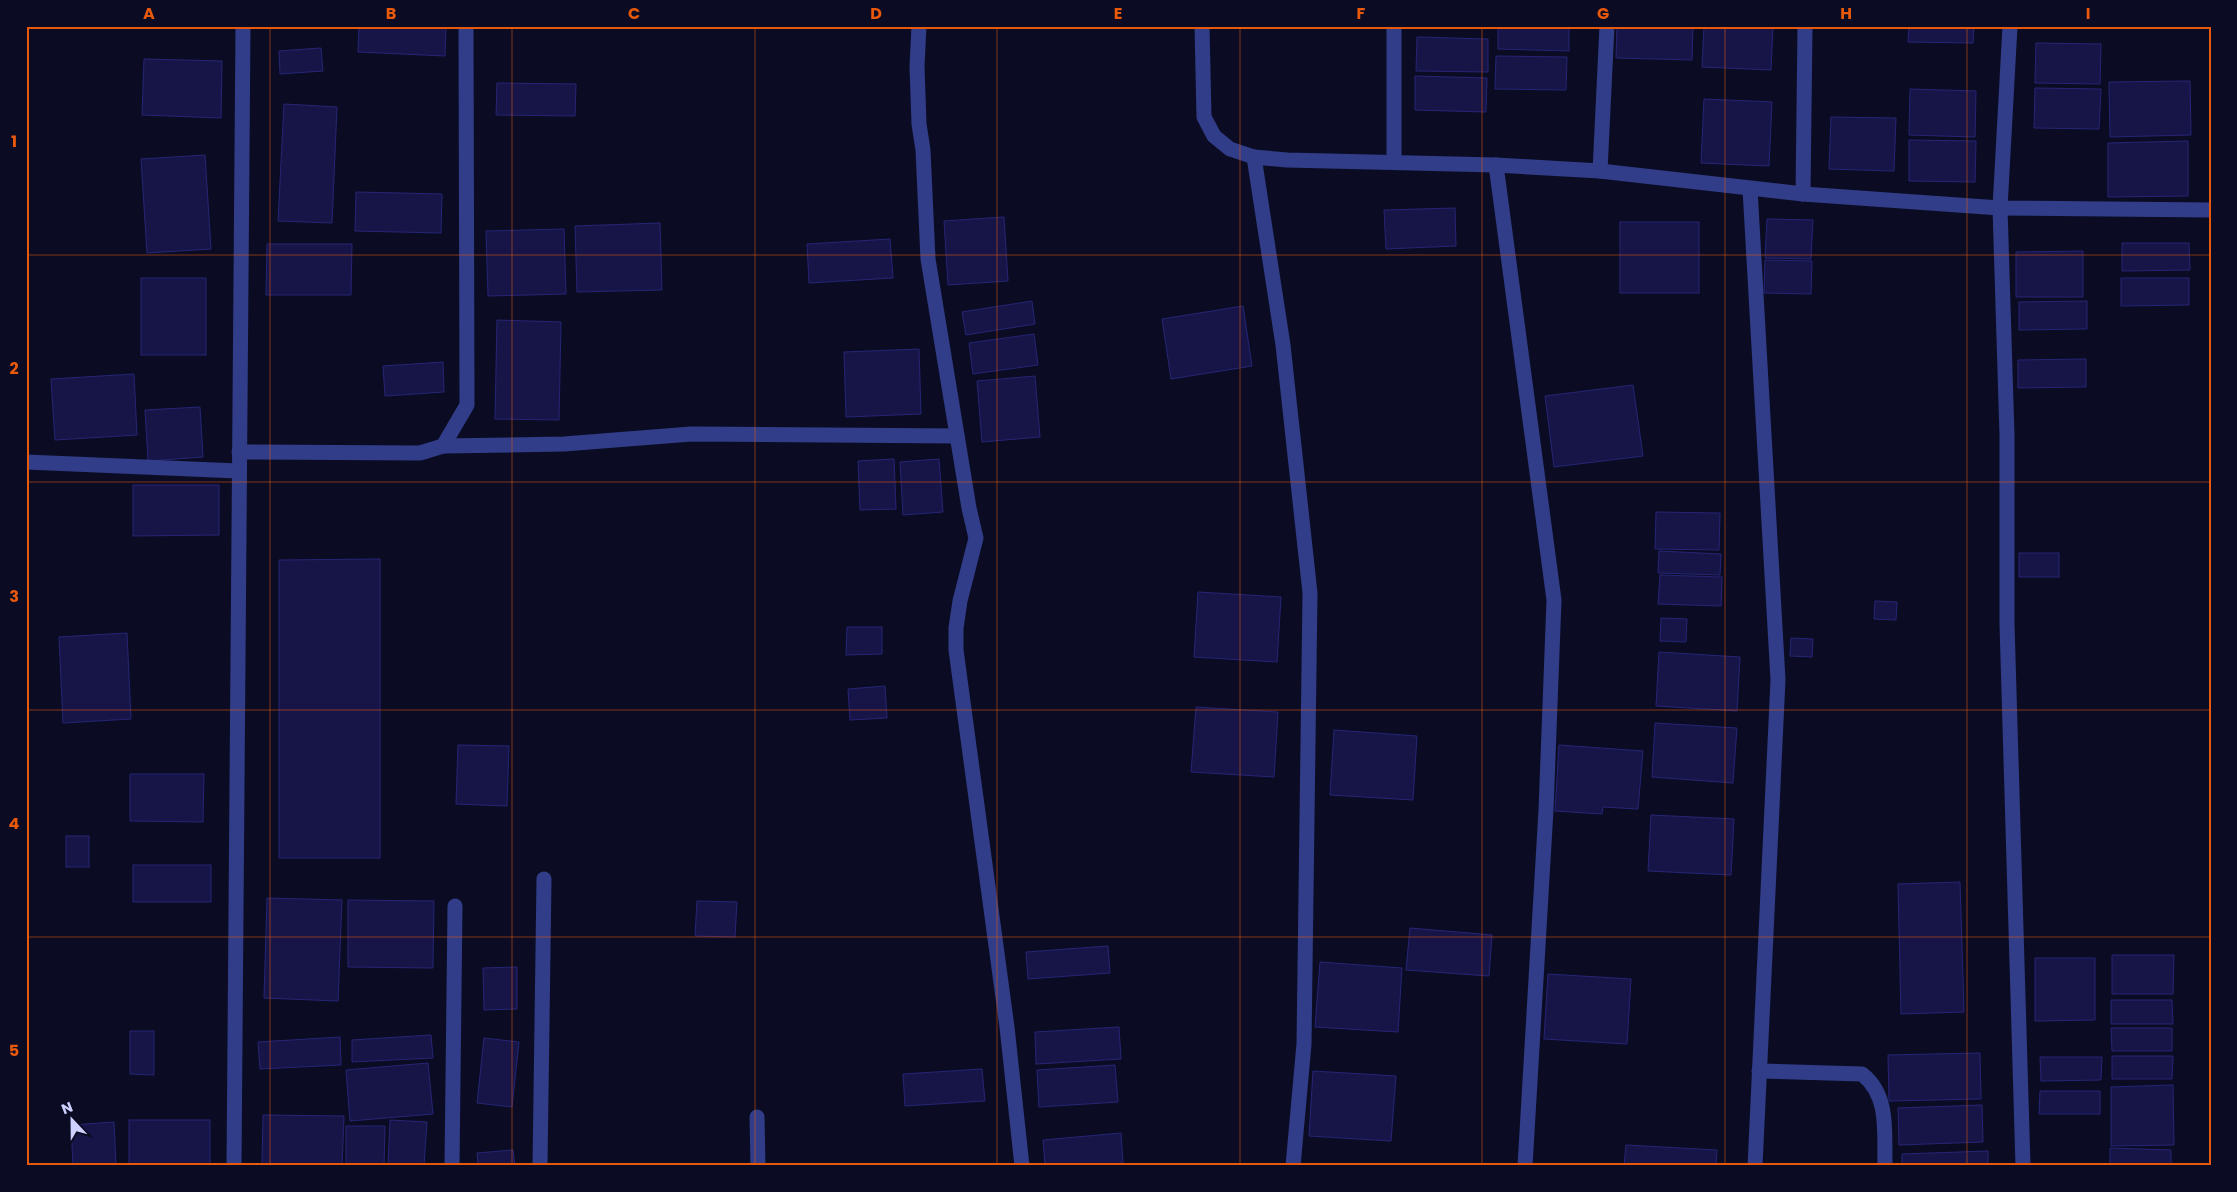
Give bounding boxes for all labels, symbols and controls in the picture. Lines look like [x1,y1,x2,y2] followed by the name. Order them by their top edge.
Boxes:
[143,2,155,25] text: A
[386,2,396,25] text: B
[628,2,640,25] text: C
[870,2,882,25] text: D
[1114,2,1122,25] text: E
[1357,2,1366,25] text: F
[1597,2,1609,25] text: G
[1840,2,1852,25] text: H
[2086,2,2090,25] text: I
[11,130,17,153] text: 1
[9,357,19,380] text: 2
[9,585,19,608] text: 3
[9,812,20,835] text: 4
[9,1039,19,1062] text: 5
[48,1094,98,1144] north arrow
[59,1097,76,1119] text: N

